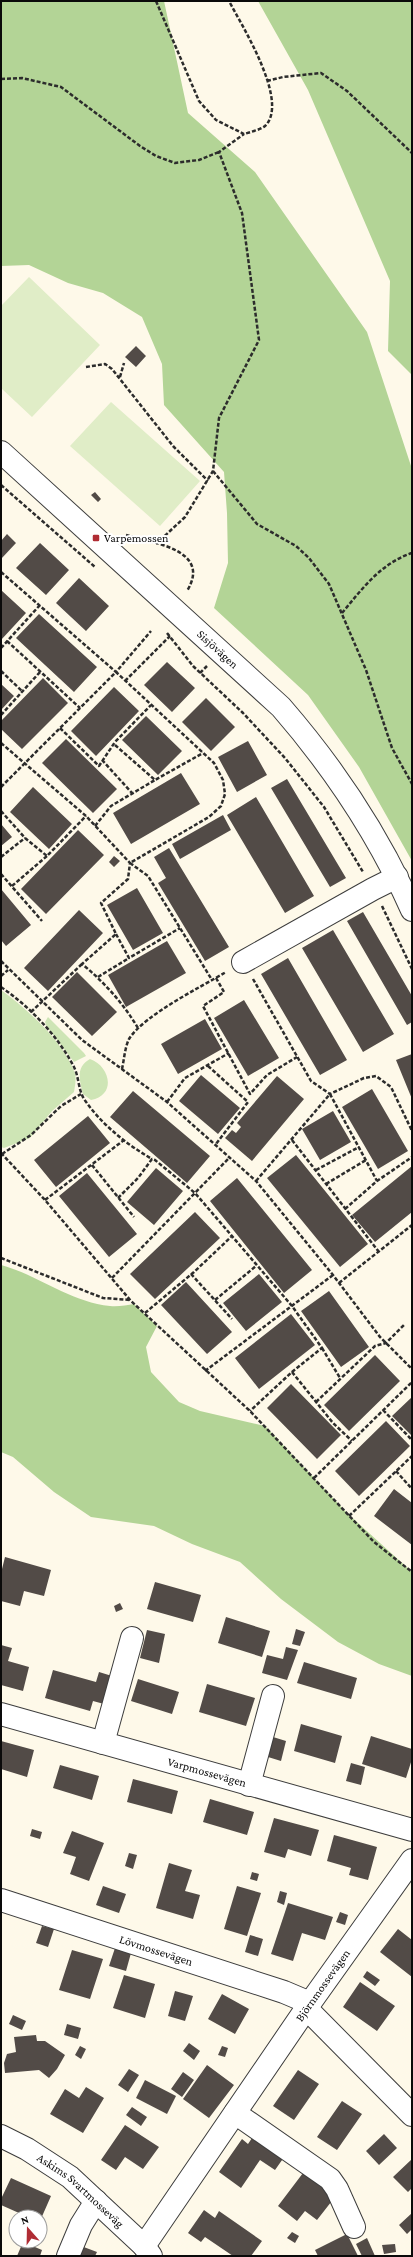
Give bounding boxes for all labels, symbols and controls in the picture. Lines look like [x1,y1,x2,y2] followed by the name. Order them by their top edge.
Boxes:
[104,531,169,545] place label: Varpemossen
[91,533,101,543] marker: Varpemossen
[194,627,242,672] street label: Sisjövägen
[166,1754,248,1790] street label: Varpmossevägen
[118,1932,195,1969] street label: Lövmossevägen
[292,1946,353,2024] street label: Björnmossevägen
[34,2150,127,2231] street label: Askims Svartmosseväg
[8,2209,48,2249] north arrow
[19,2213,31,2227] text: N

